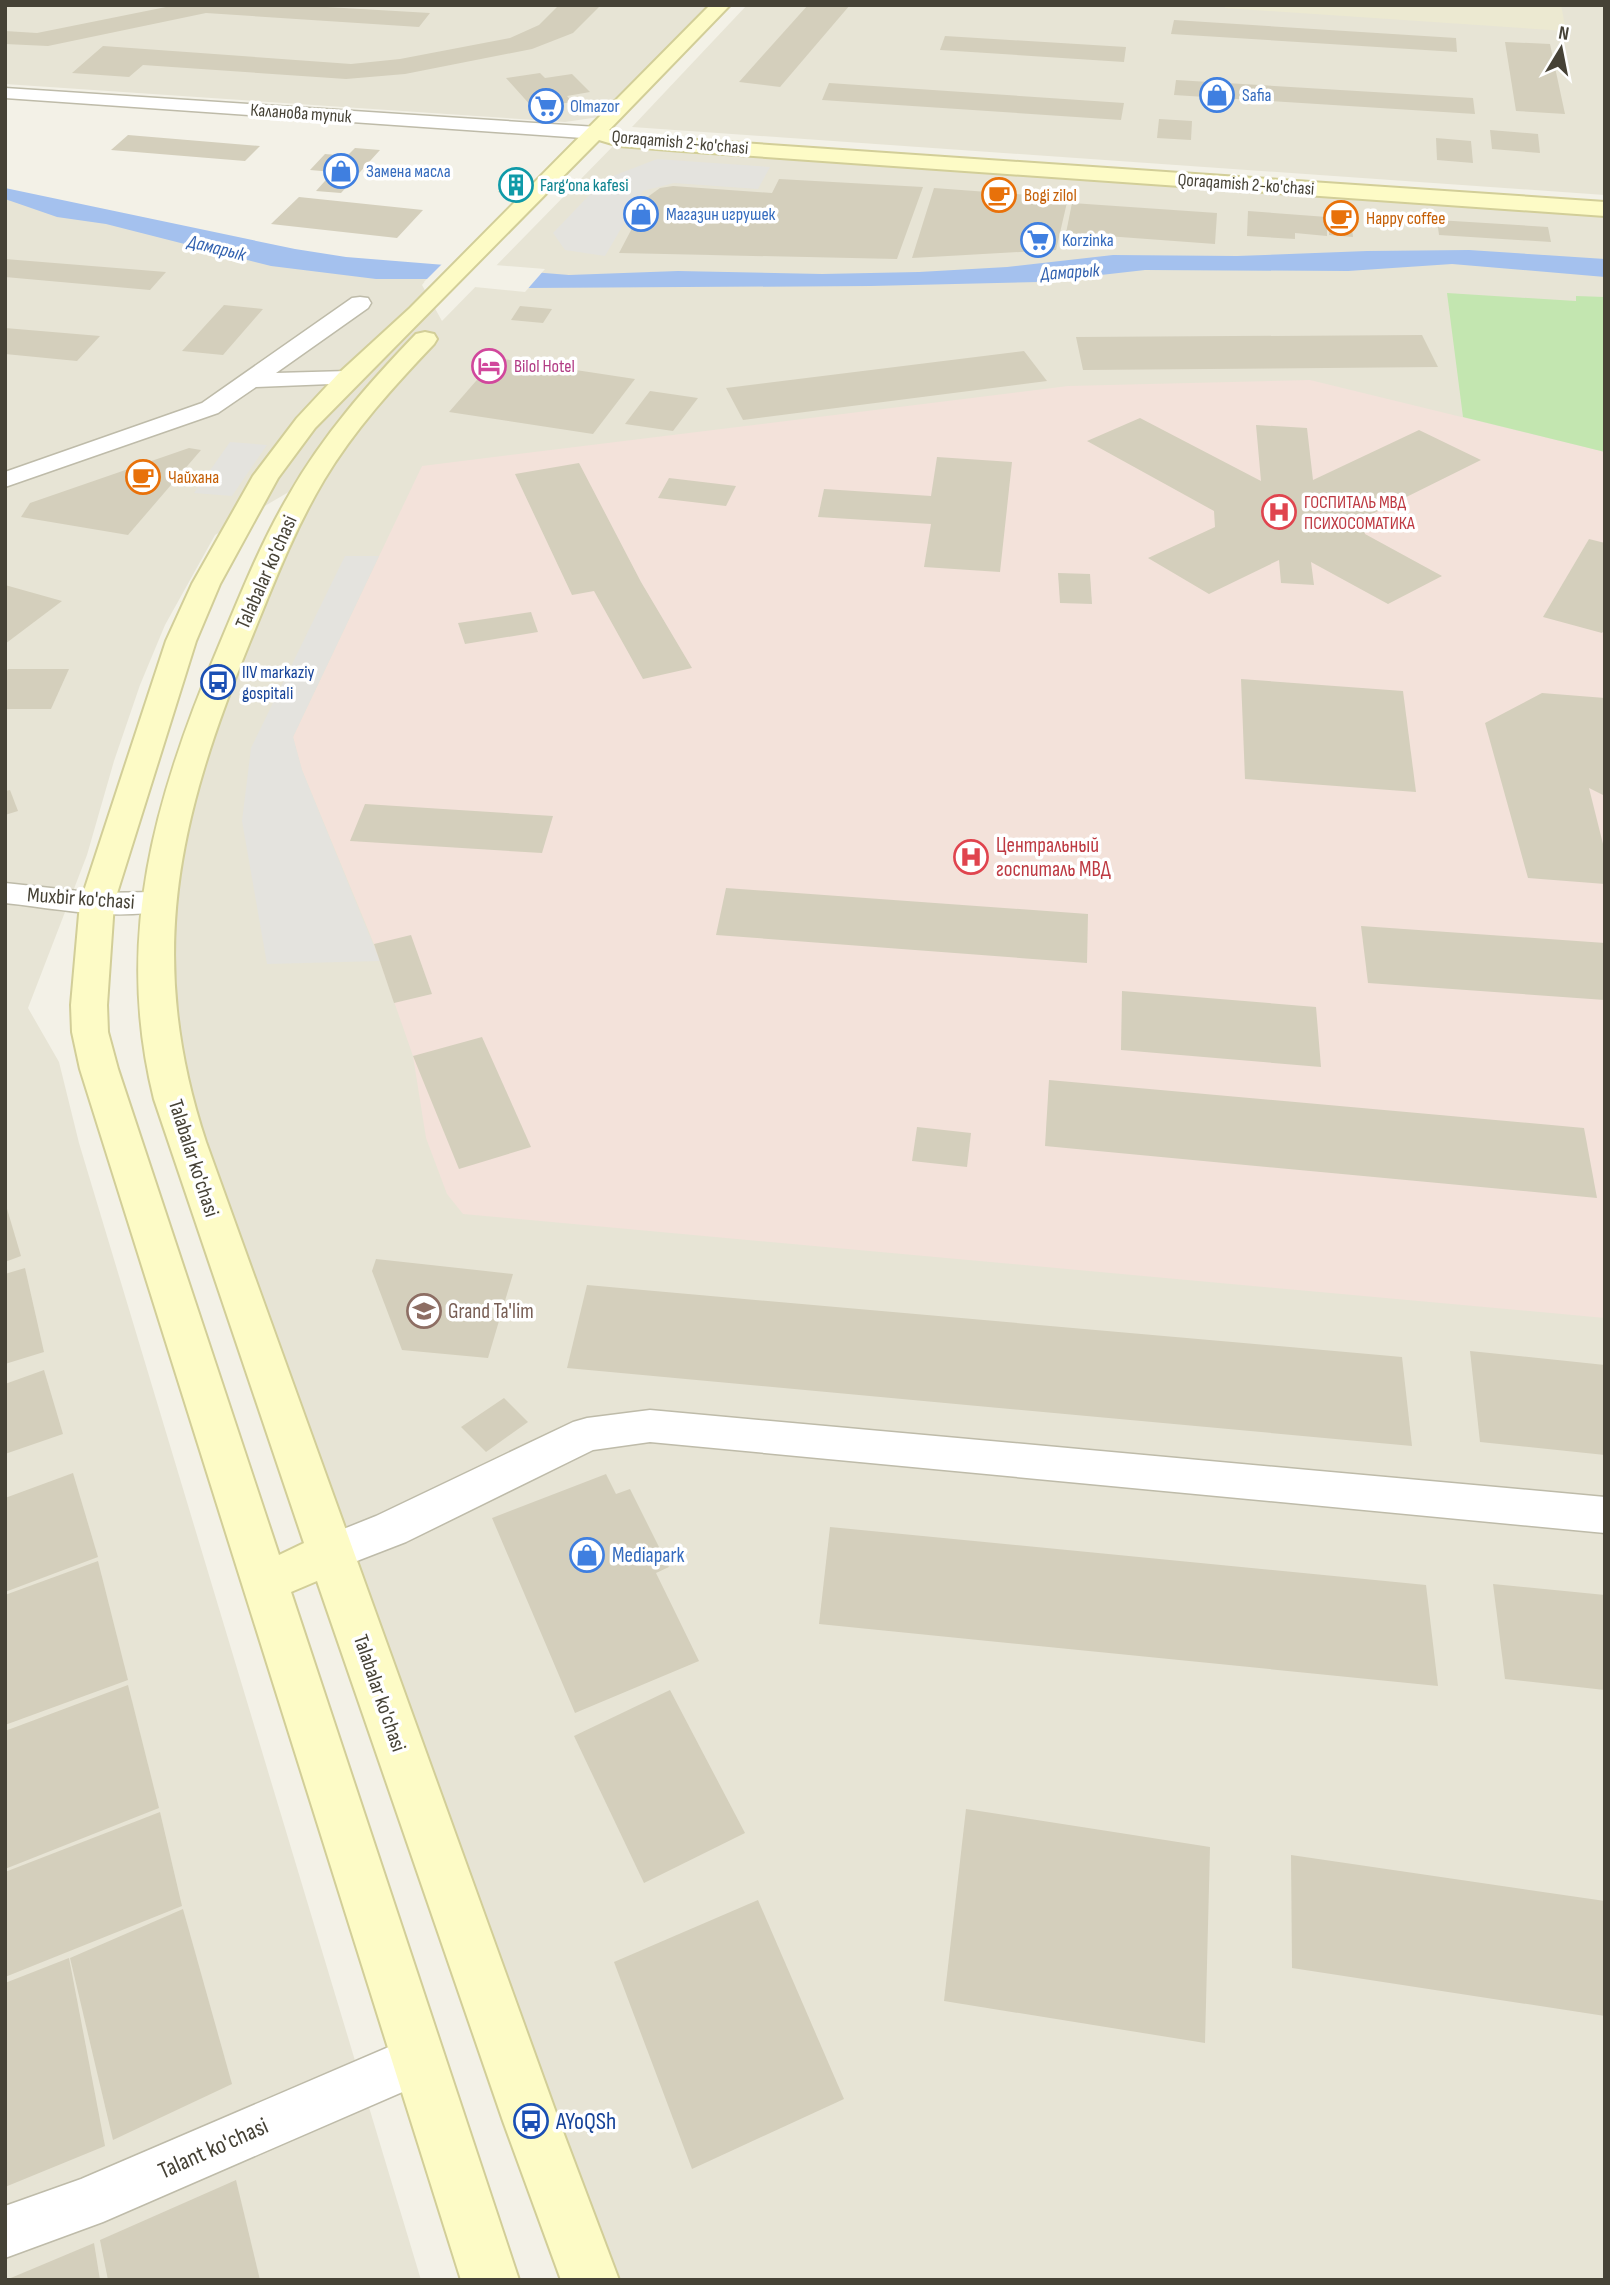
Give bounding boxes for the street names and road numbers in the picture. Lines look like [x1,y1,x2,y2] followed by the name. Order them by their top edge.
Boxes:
[250,99,352,128] street label: Каланова тупик
[611,126,749,159] street label: Qoraqamish 2-ko'chasi
[1177,169,1315,200] street label: Qoraqamish 2-ko'chasi
[230,511,303,633] street label: Talabalar ko'chasi
[26,882,136,915] street label: Muxbir ko'chasi
[163,1096,224,1220] street label: Talabalar ko'chasi
[348,1631,411,1755] street label: Talabalar ko'chasi
[154,2111,273,2186] street label: Talant ko'chasi

